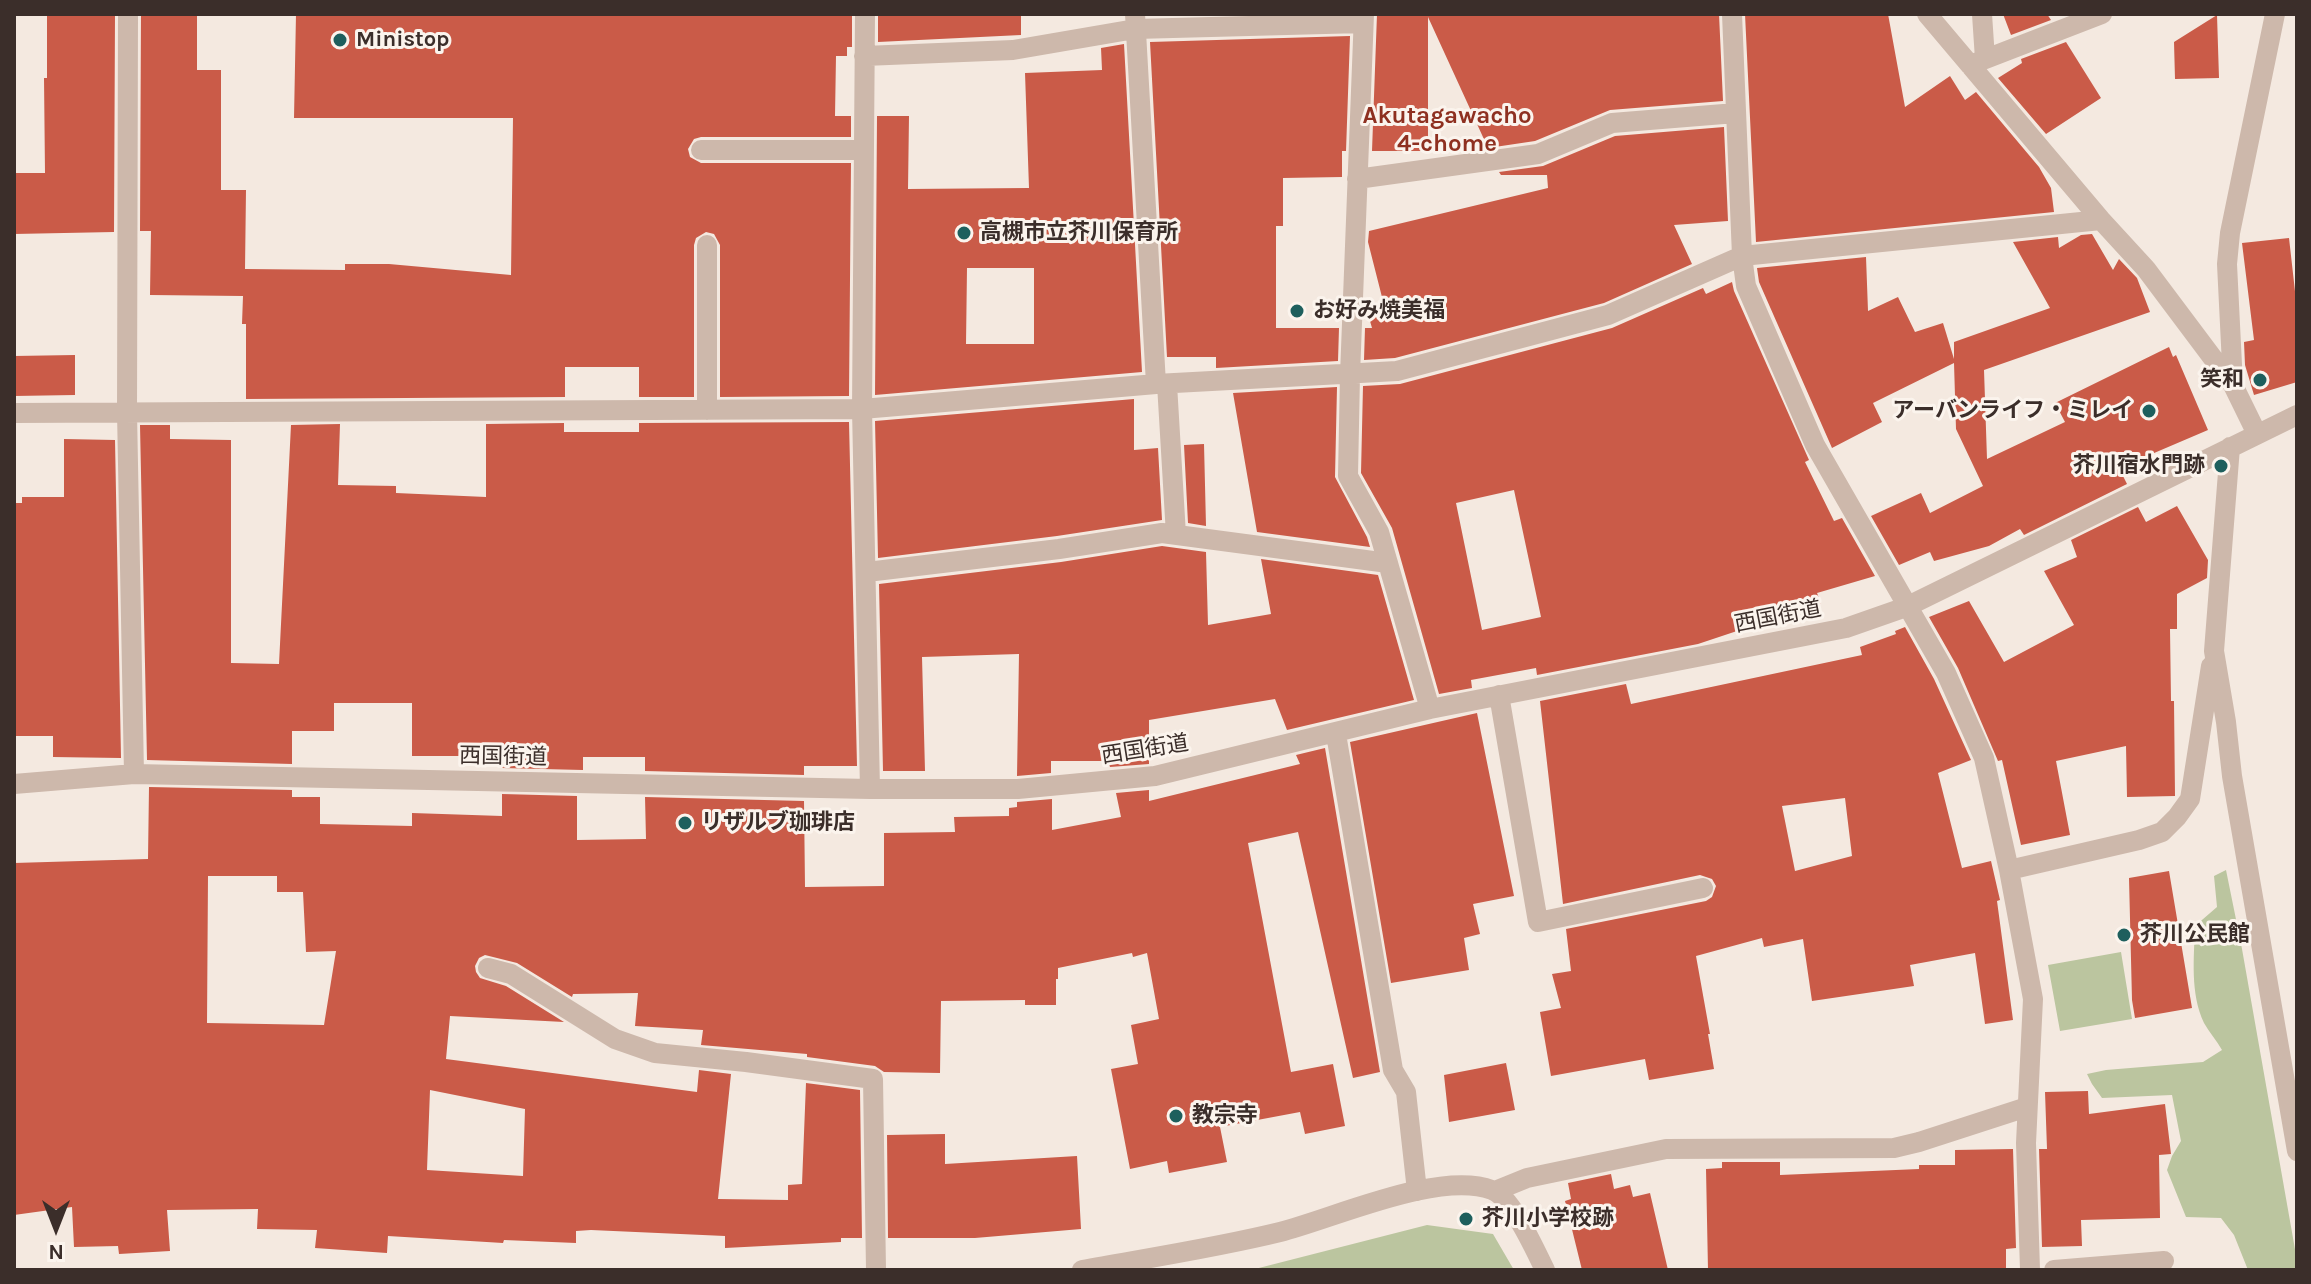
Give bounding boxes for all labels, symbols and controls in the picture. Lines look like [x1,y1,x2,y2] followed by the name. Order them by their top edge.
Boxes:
[356,27,450,53] place label: Ministop
[331,31,349,49] marker: Ministop
[1362,102,1532,158] district label: Akutagawacho 4-chome
[980,220,1178,246] place label: 高槻市立芥川保育所
[955,224,973,242] marker: 高槻市立芥川保育所
[1313,298,1445,324] place label: お好み焼美福
[1288,302,1306,320] marker: お好み焼美福
[2200,367,2244,393] place label: 笑和
[2251,371,2269,389] marker: 笑和
[1892,398,2133,424] place label: アーバンライフ・ミレイ
[2140,402,2158,420] marker: アーバンライフ・ミレイ
[2073,453,2205,479] place label: 芥川宿水門跡
[2212,457,2230,475] marker: 芥川宿水門跡
[1732,596,1824,638] street label: 西国街道
[1099,730,1191,770] street label: 西国街道
[459,743,547,771] street label: 西国街道
[701,810,855,836] place label: リザルブ珈琲店
[676,814,694,832] marker: リザルブ珈琲店
[2140,922,2250,948] place label: 芥川公民館
[2115,926,2133,944] marker: 芥川公民館
[1192,1103,1258,1129] place label: 教宗寺
[1167,1107,1185,1125] marker: 教宗寺
[16,1188,96,1268] north arrow
[1482,1206,1614,1232] place label: 芥川小学校跡
[1457,1210,1475,1228] marker: 芥川小学校跡
[48,1239,64,1265] text: N

